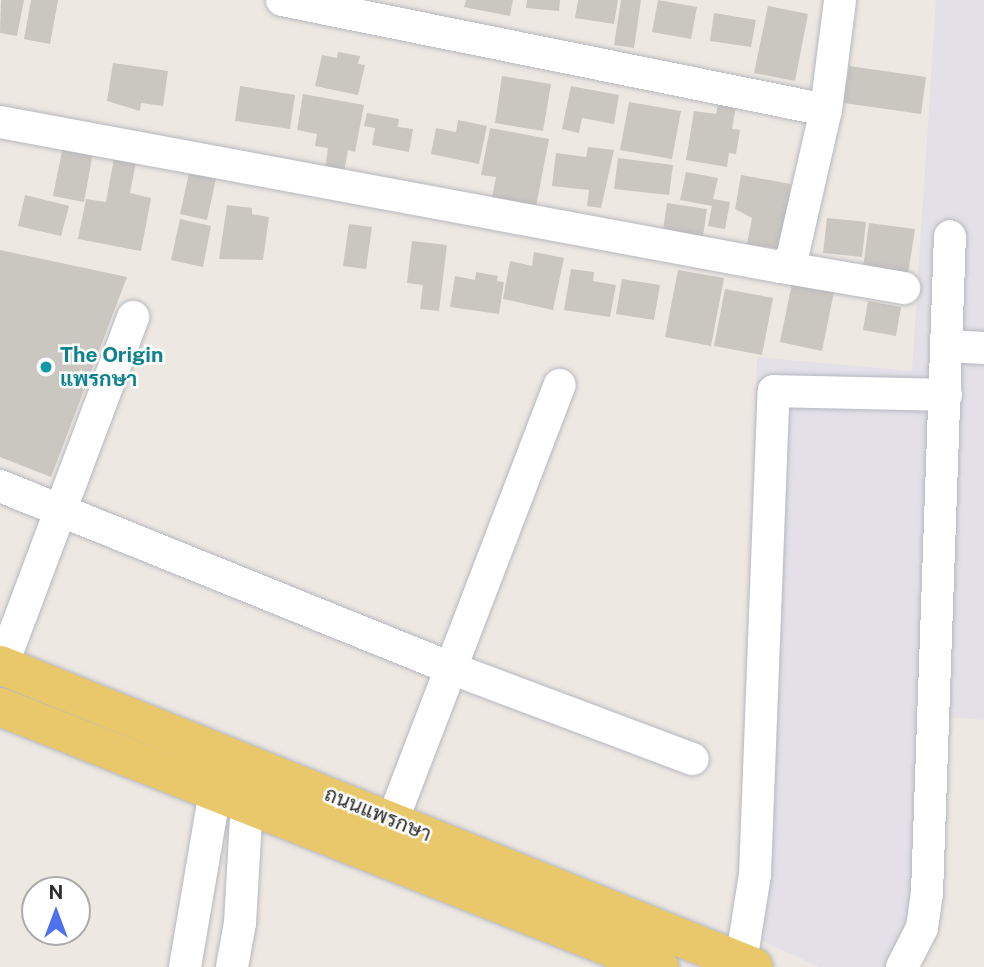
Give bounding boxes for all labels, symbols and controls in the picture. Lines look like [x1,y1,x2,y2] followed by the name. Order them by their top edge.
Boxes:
[60,342,163,392] place label: The Origin แพรกษา
[38,359,54,375] marker: The Origin แพรกษา
[321,781,435,847] street label: ถนนแพรกษา
[21,876,91,946] north arrow
[49,881,63,903] text: N

